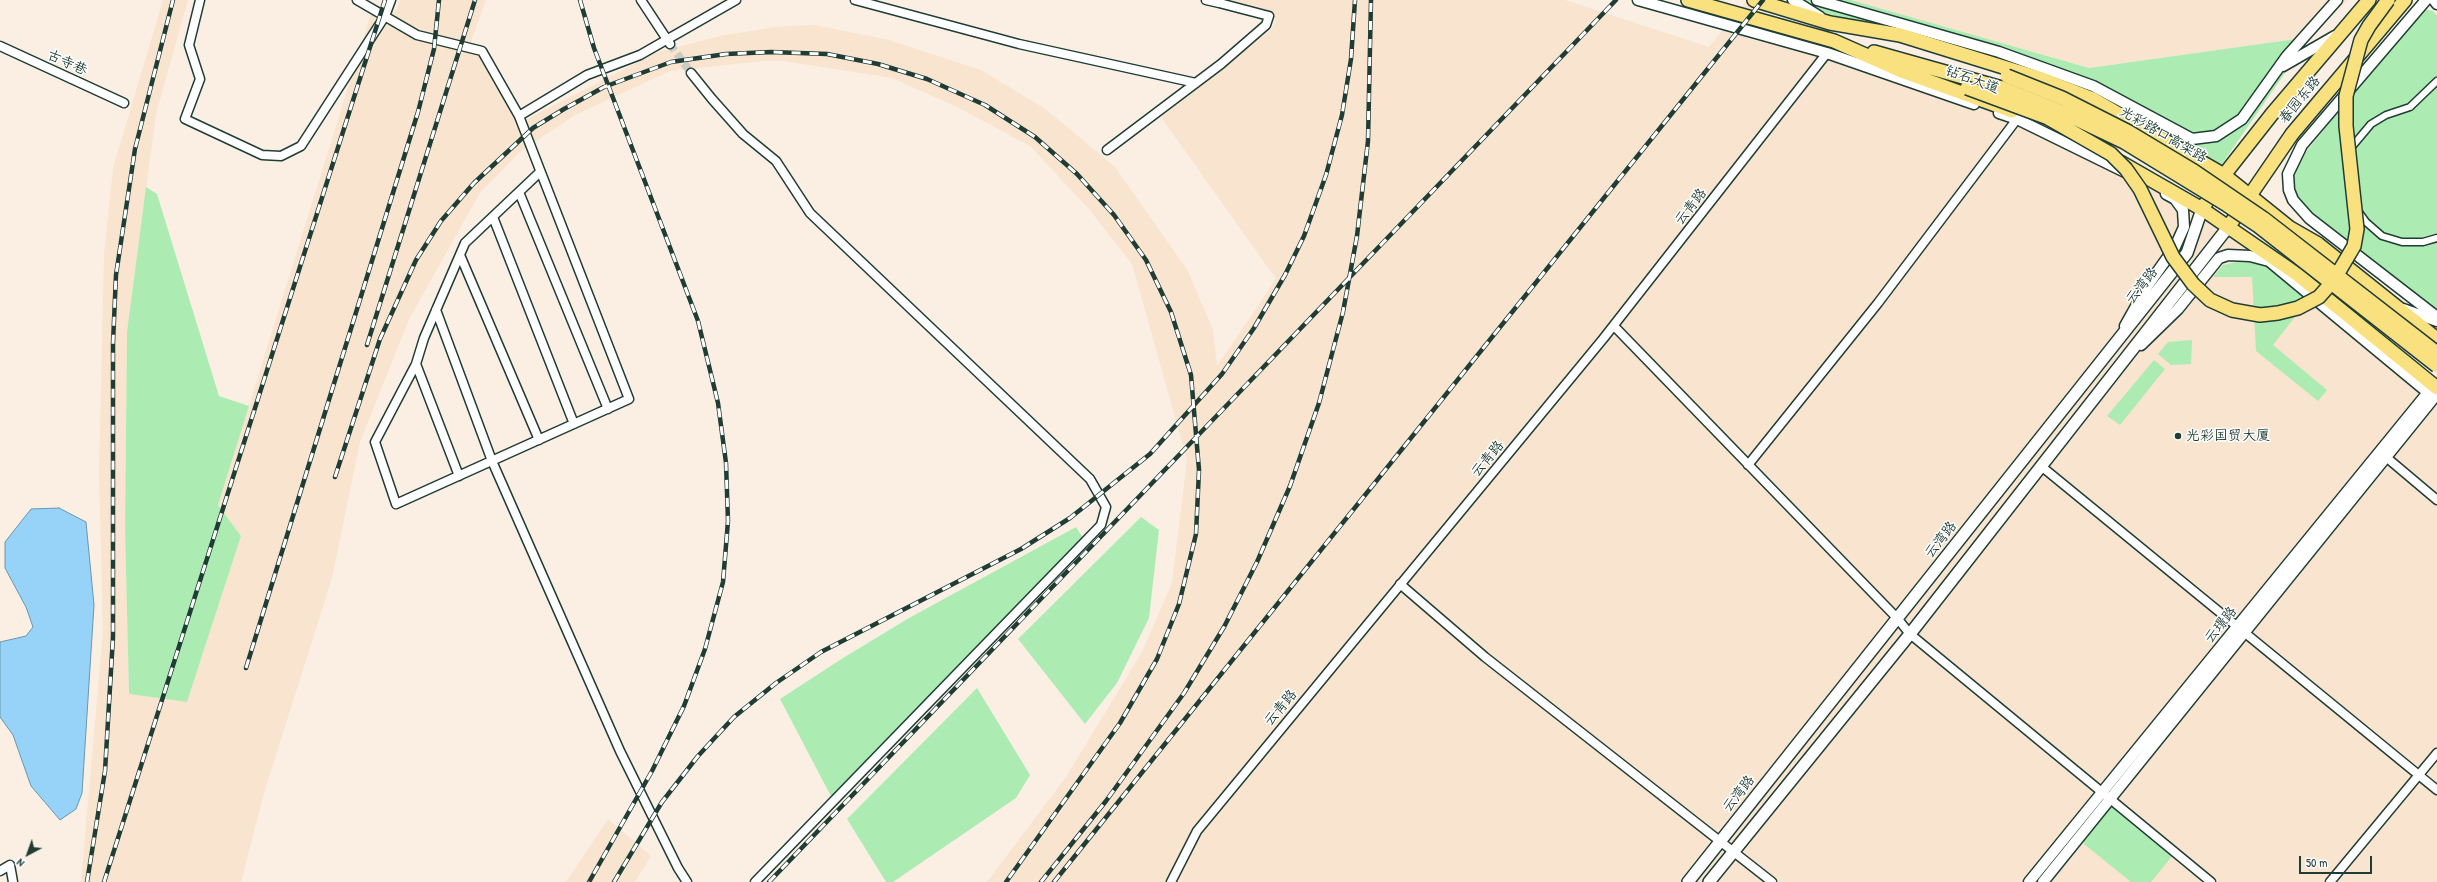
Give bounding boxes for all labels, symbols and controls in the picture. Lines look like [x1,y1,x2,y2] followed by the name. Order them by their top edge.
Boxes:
[44,47,90,79] street label: 古寺巷
[1943,63,2001,97] street label: 钻石大道
[2276,73,2324,127] street label: 春园东路
[2116,103,2210,167] street label: 光彩路口高架路
[1671,185,1711,229] street label: 云青路
[2122,264,2162,308] street label: 云湾路
[2186,428,2270,444] place label: 光彩国贸大厦
[2173,431,2183,441] marker: 光彩国贸大厦
[1468,438,1508,480] street label: 云青路
[1921,518,1961,562] street label: 云湾路
[2201,603,2241,647] street label: 云璟路
[1261,687,1301,729] street label: 云青路
[1719,772,1759,816] street label: 云湾路
[8,834,48,874] north arrow
[2301,848,2374,874] scale bar
[2306,854,2327,871] text: 50 m
[13,856,27,870] text: N

